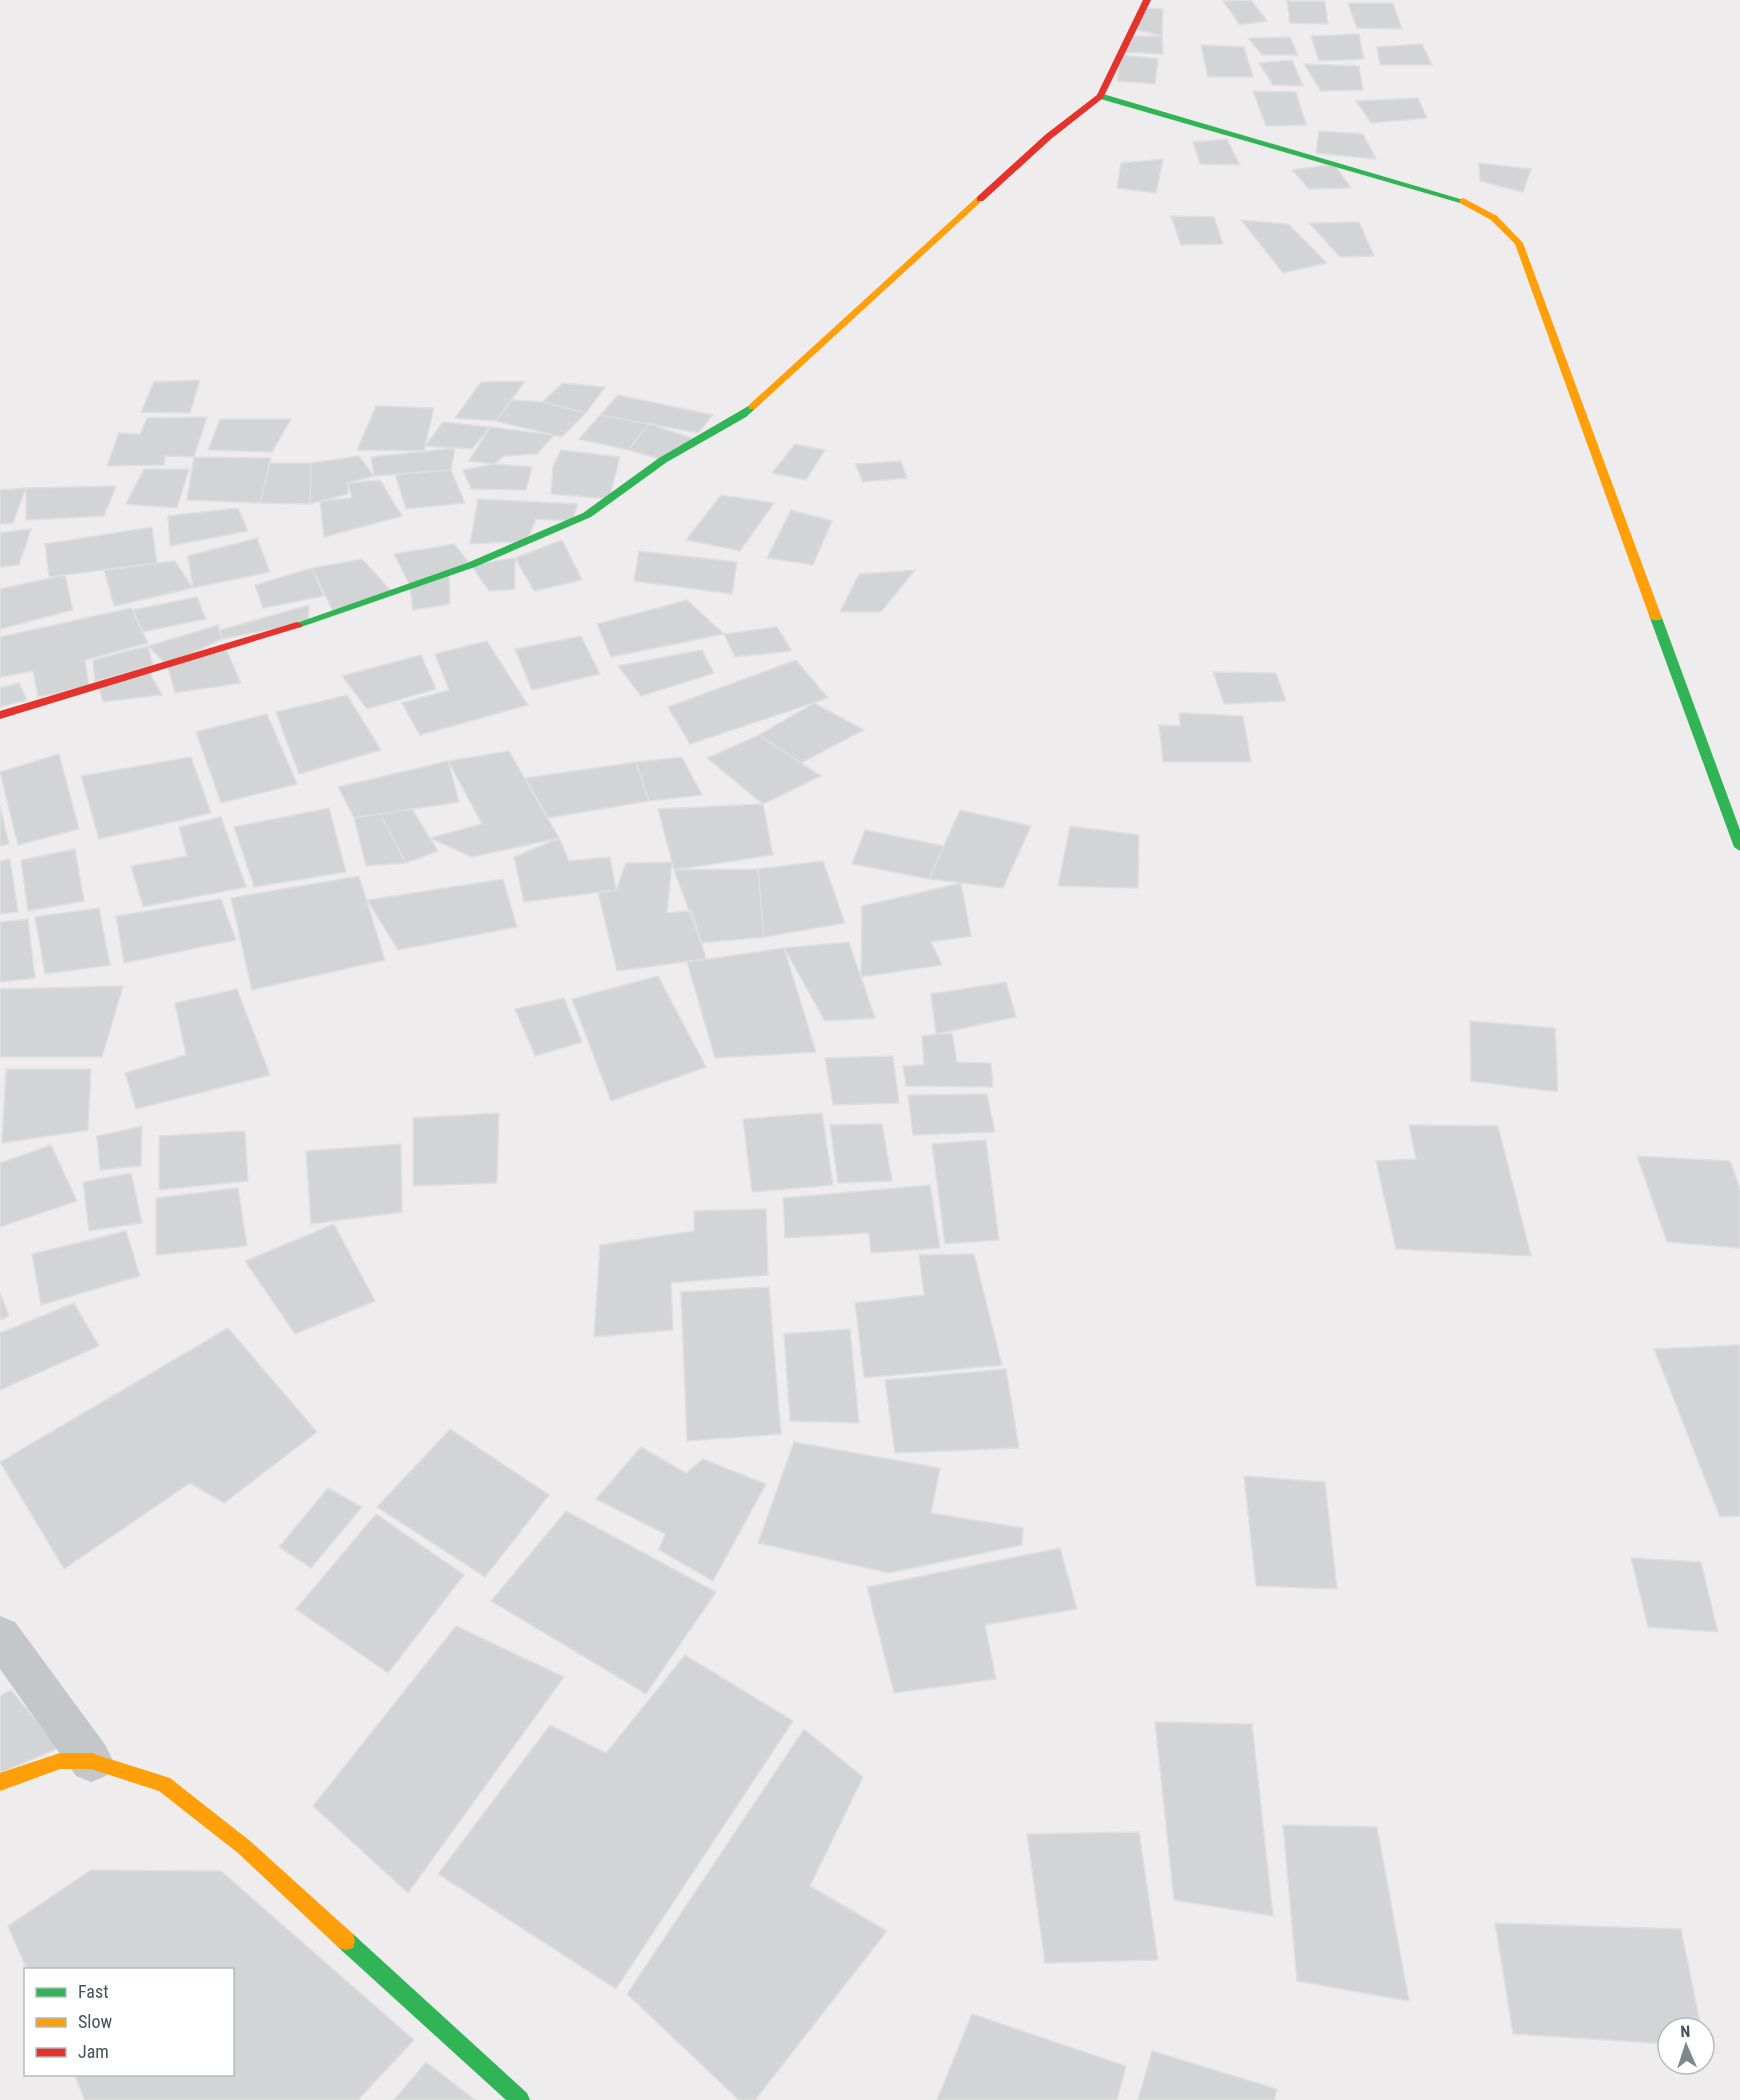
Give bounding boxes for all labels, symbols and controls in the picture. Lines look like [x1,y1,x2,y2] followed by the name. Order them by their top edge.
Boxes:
[24,1968,234,2076] legend
[78,1981,109,2002] text: Fast
[78,2011,113,2032] text: Slow
[1656,2016,1716,2076] north arrow
[1680,2022,1691,2041] text: N
[78,2041,109,2062] text: Jam

